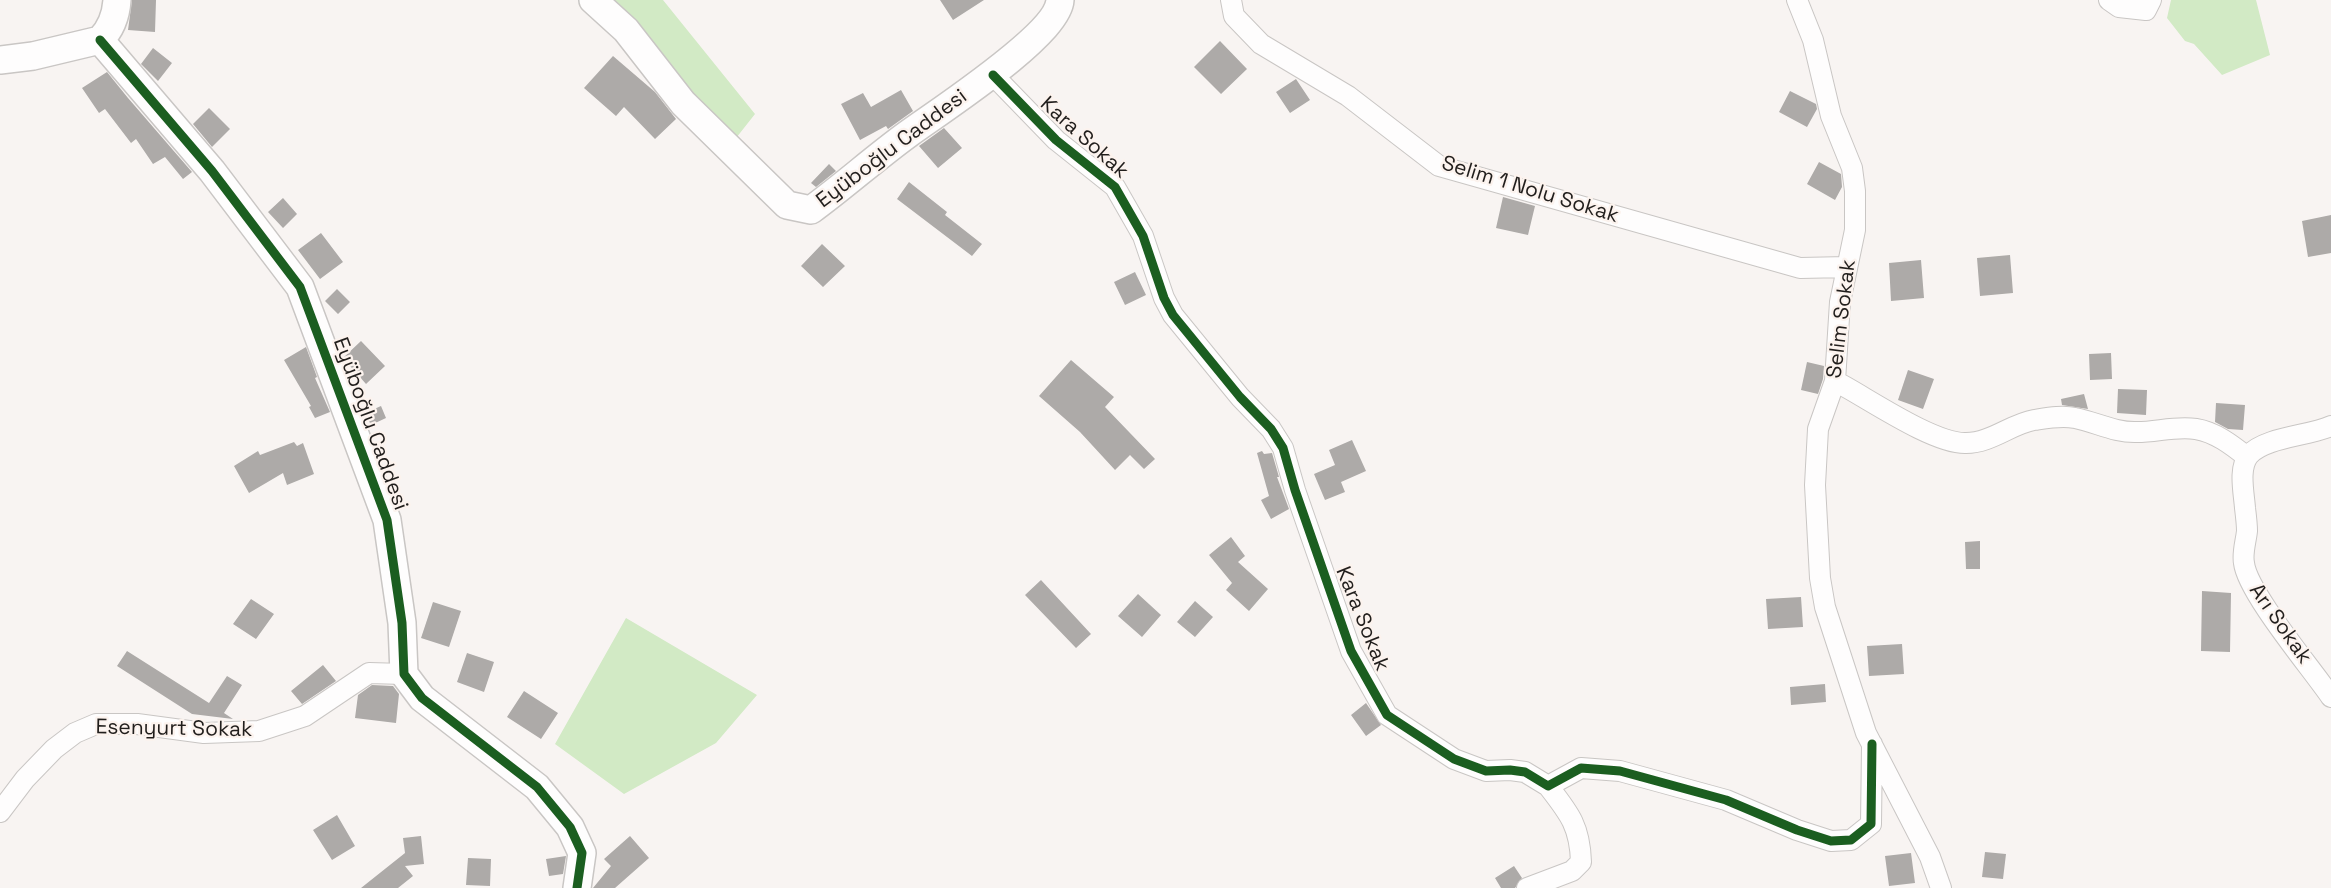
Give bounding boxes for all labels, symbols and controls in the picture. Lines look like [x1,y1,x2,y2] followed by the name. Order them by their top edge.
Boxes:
[812,84,972,214] street label: Eyüboğlu Caddesi
[1035,92,1133,184] street label: Kara Sokak
[1438,151,1622,229] street label: Selim 1 Nolu Sokak
[1822,258,1862,380] street label: Selim Sokak
[327,334,413,514] street label: Eyüboğlu Caddesi
[1330,563,1394,675] street label: Kara Sokak
[2243,579,2317,669] street label: Arı Sokak
[95,715,253,743] street label: Esenyurt Sokak

